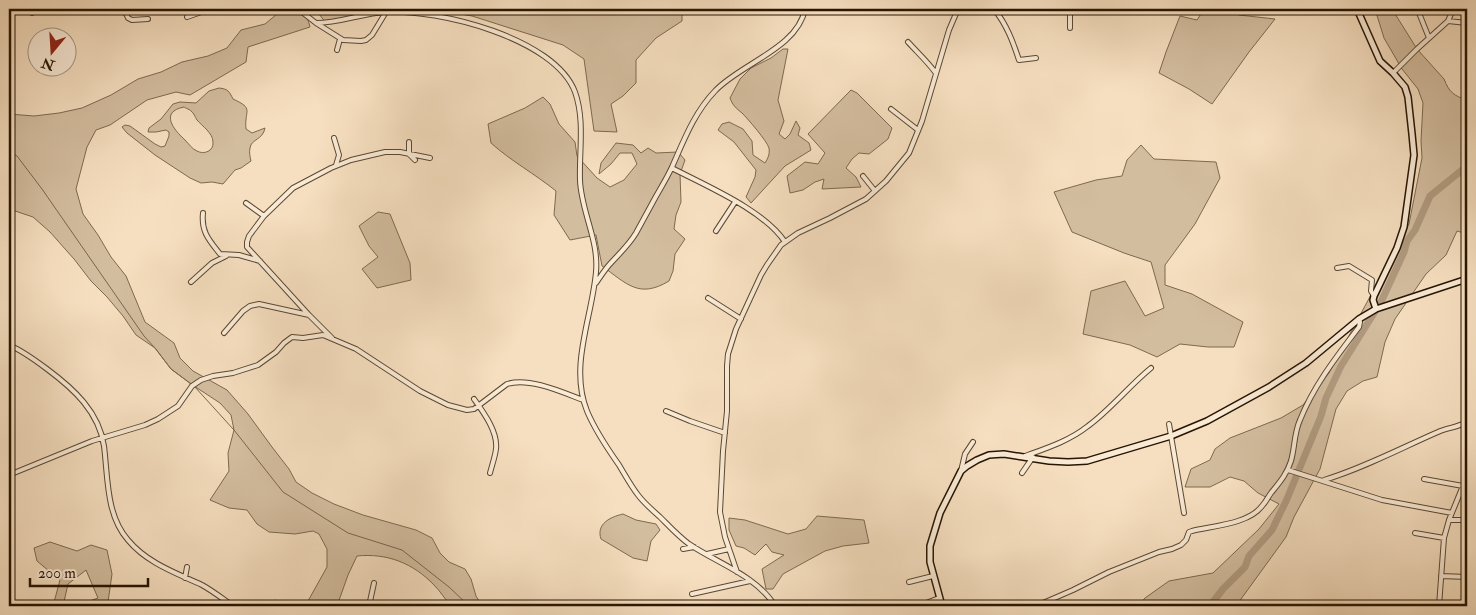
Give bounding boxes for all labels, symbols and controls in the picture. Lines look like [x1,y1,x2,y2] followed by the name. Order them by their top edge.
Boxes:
[28,28,78,78] north arrow
[39,54,58,74] text: N
[30,555,148,587] scale bar
[38,564,76,583] text: 200 m

